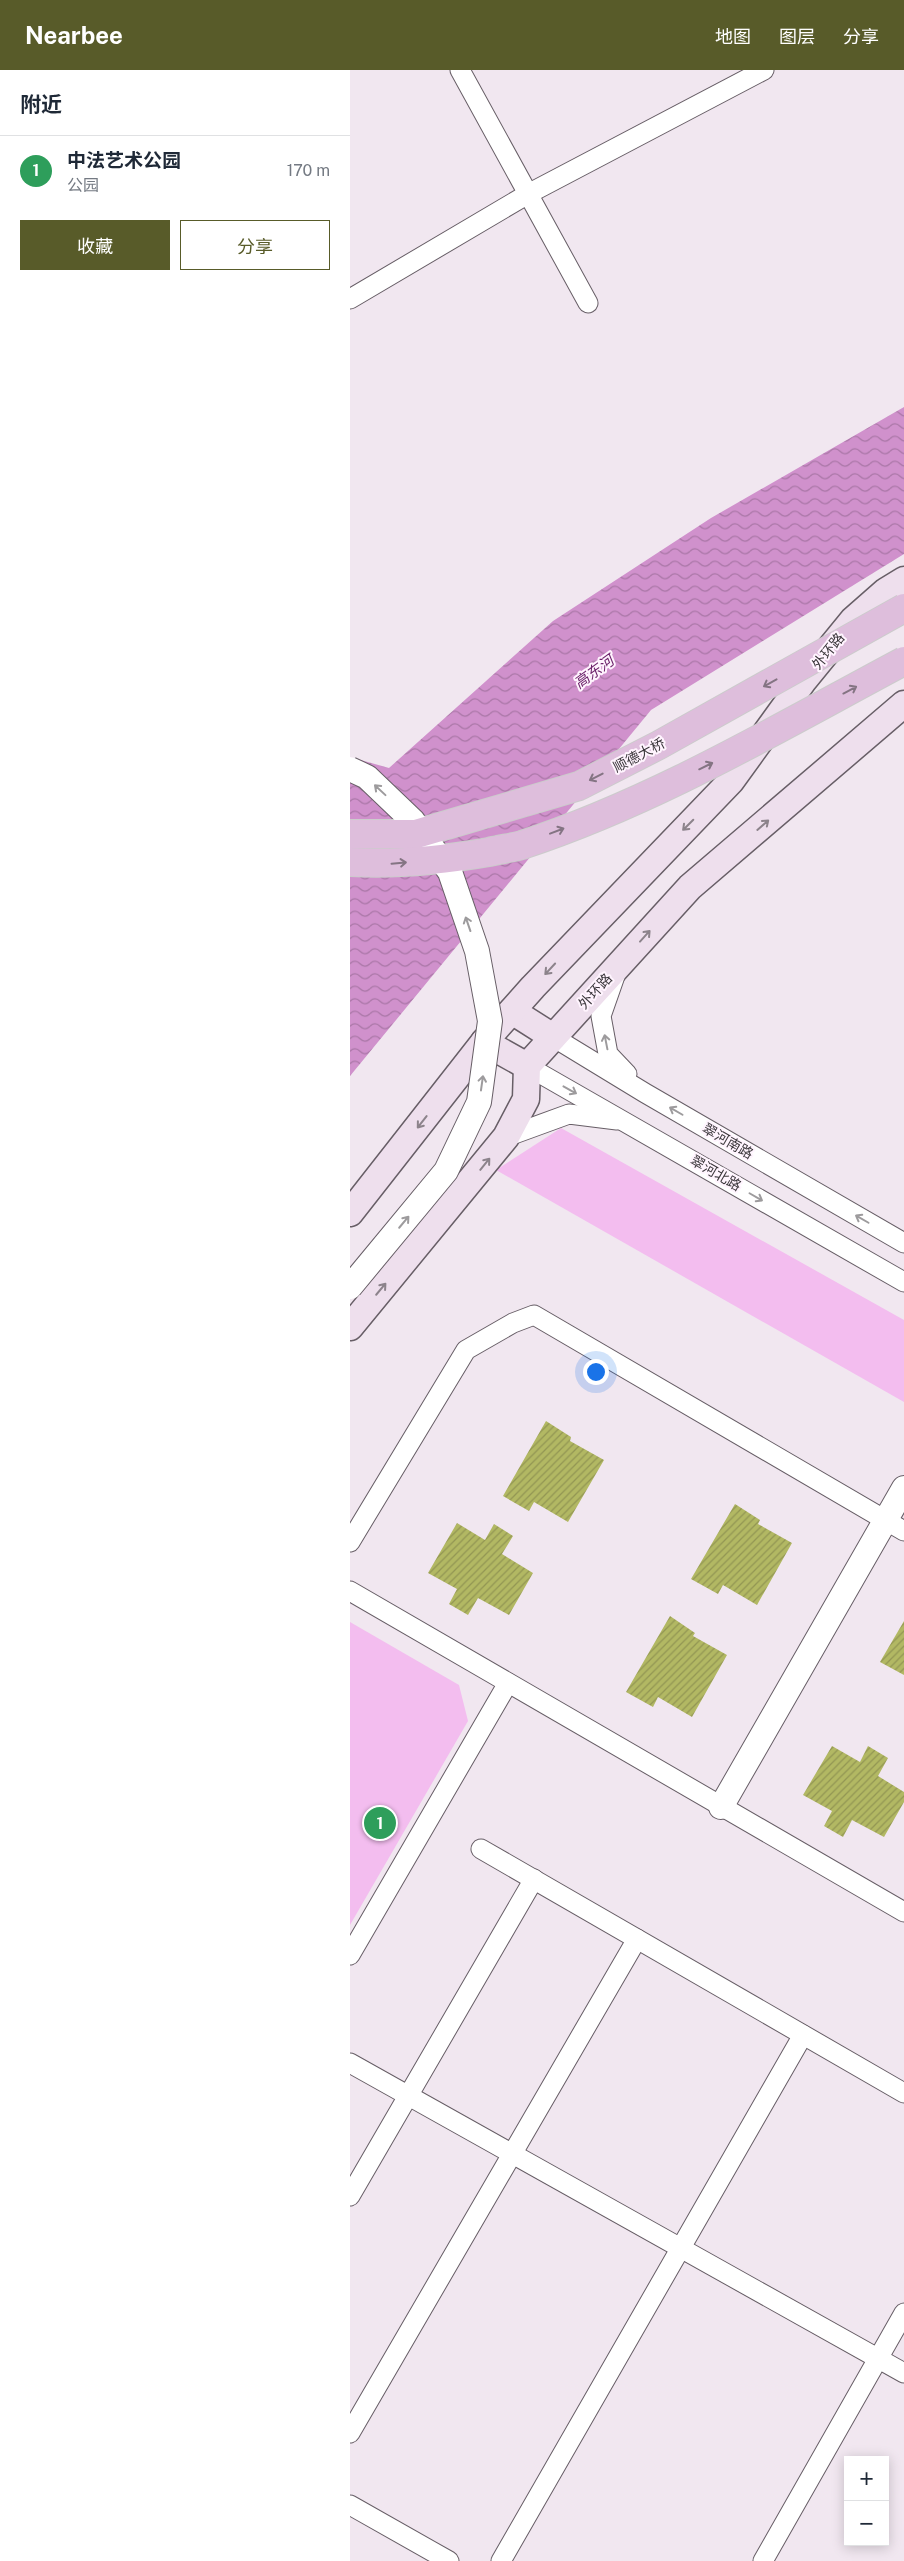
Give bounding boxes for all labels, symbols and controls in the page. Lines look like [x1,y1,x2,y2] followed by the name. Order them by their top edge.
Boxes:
[25,21,123,49] text: Nearbee
[715,26,751,47] text: 地图
[779,26,815,47] text: 图层
[843,26,879,47] text: 分享
[20,92,62,117] text: 附近
[67,149,181,171] text: 中法艺术公园
[33,161,39,180] text: 1
[287,161,330,180] text: 170 m
[67,176,99,195] text: 公园
[20,220,170,270] button: 收藏
[180,220,330,270] button: 分享
[809,630,847,672] street label: 外环路
[571,650,619,692] water label: 高东河
[763,679,777,689] one-way arrow
[842,685,856,695] one-way arrow
[611,735,667,775] street label: 顺德大桥
[698,761,713,771] one-way arrow
[589,773,604,783] one-way arrow
[374,784,387,796] one-way arrow
[682,819,694,831] one-way arrow
[756,819,769,831] one-way arrow
[549,826,564,836] one-way arrow
[390,858,406,867] one-way arrow
[463,916,472,932] one-way arrow
[639,930,651,943] one-way arrow
[544,963,556,975] one-way arrow
[575,970,615,1012] street label: 外环路
[600,1035,610,1051] one-way arrow
[477,1075,487,1091] one-way arrow
[562,1085,577,1095] one-way arrow
[668,1106,683,1116] one-way arrow
[417,1115,427,1129] one-way arrow
[700,1120,756,1162] street label: 翠河南路
[688,1152,744,1194] street label: 翠河北路
[479,1157,490,1170] one-way arrow
[749,1192,763,1202] one-way arrow
[855,1213,869,1223] one-way arrow
[398,1216,409,1229] one-way arrow
[376,1283,387,1296] one-way arrow
[583,1359,609,1385] your location
[364,1804,396,1842] pin: 1
[844,2456,889,2546] map controls
[844,2456,889,2501] button: +
[844,2501,889,2546] button: −

